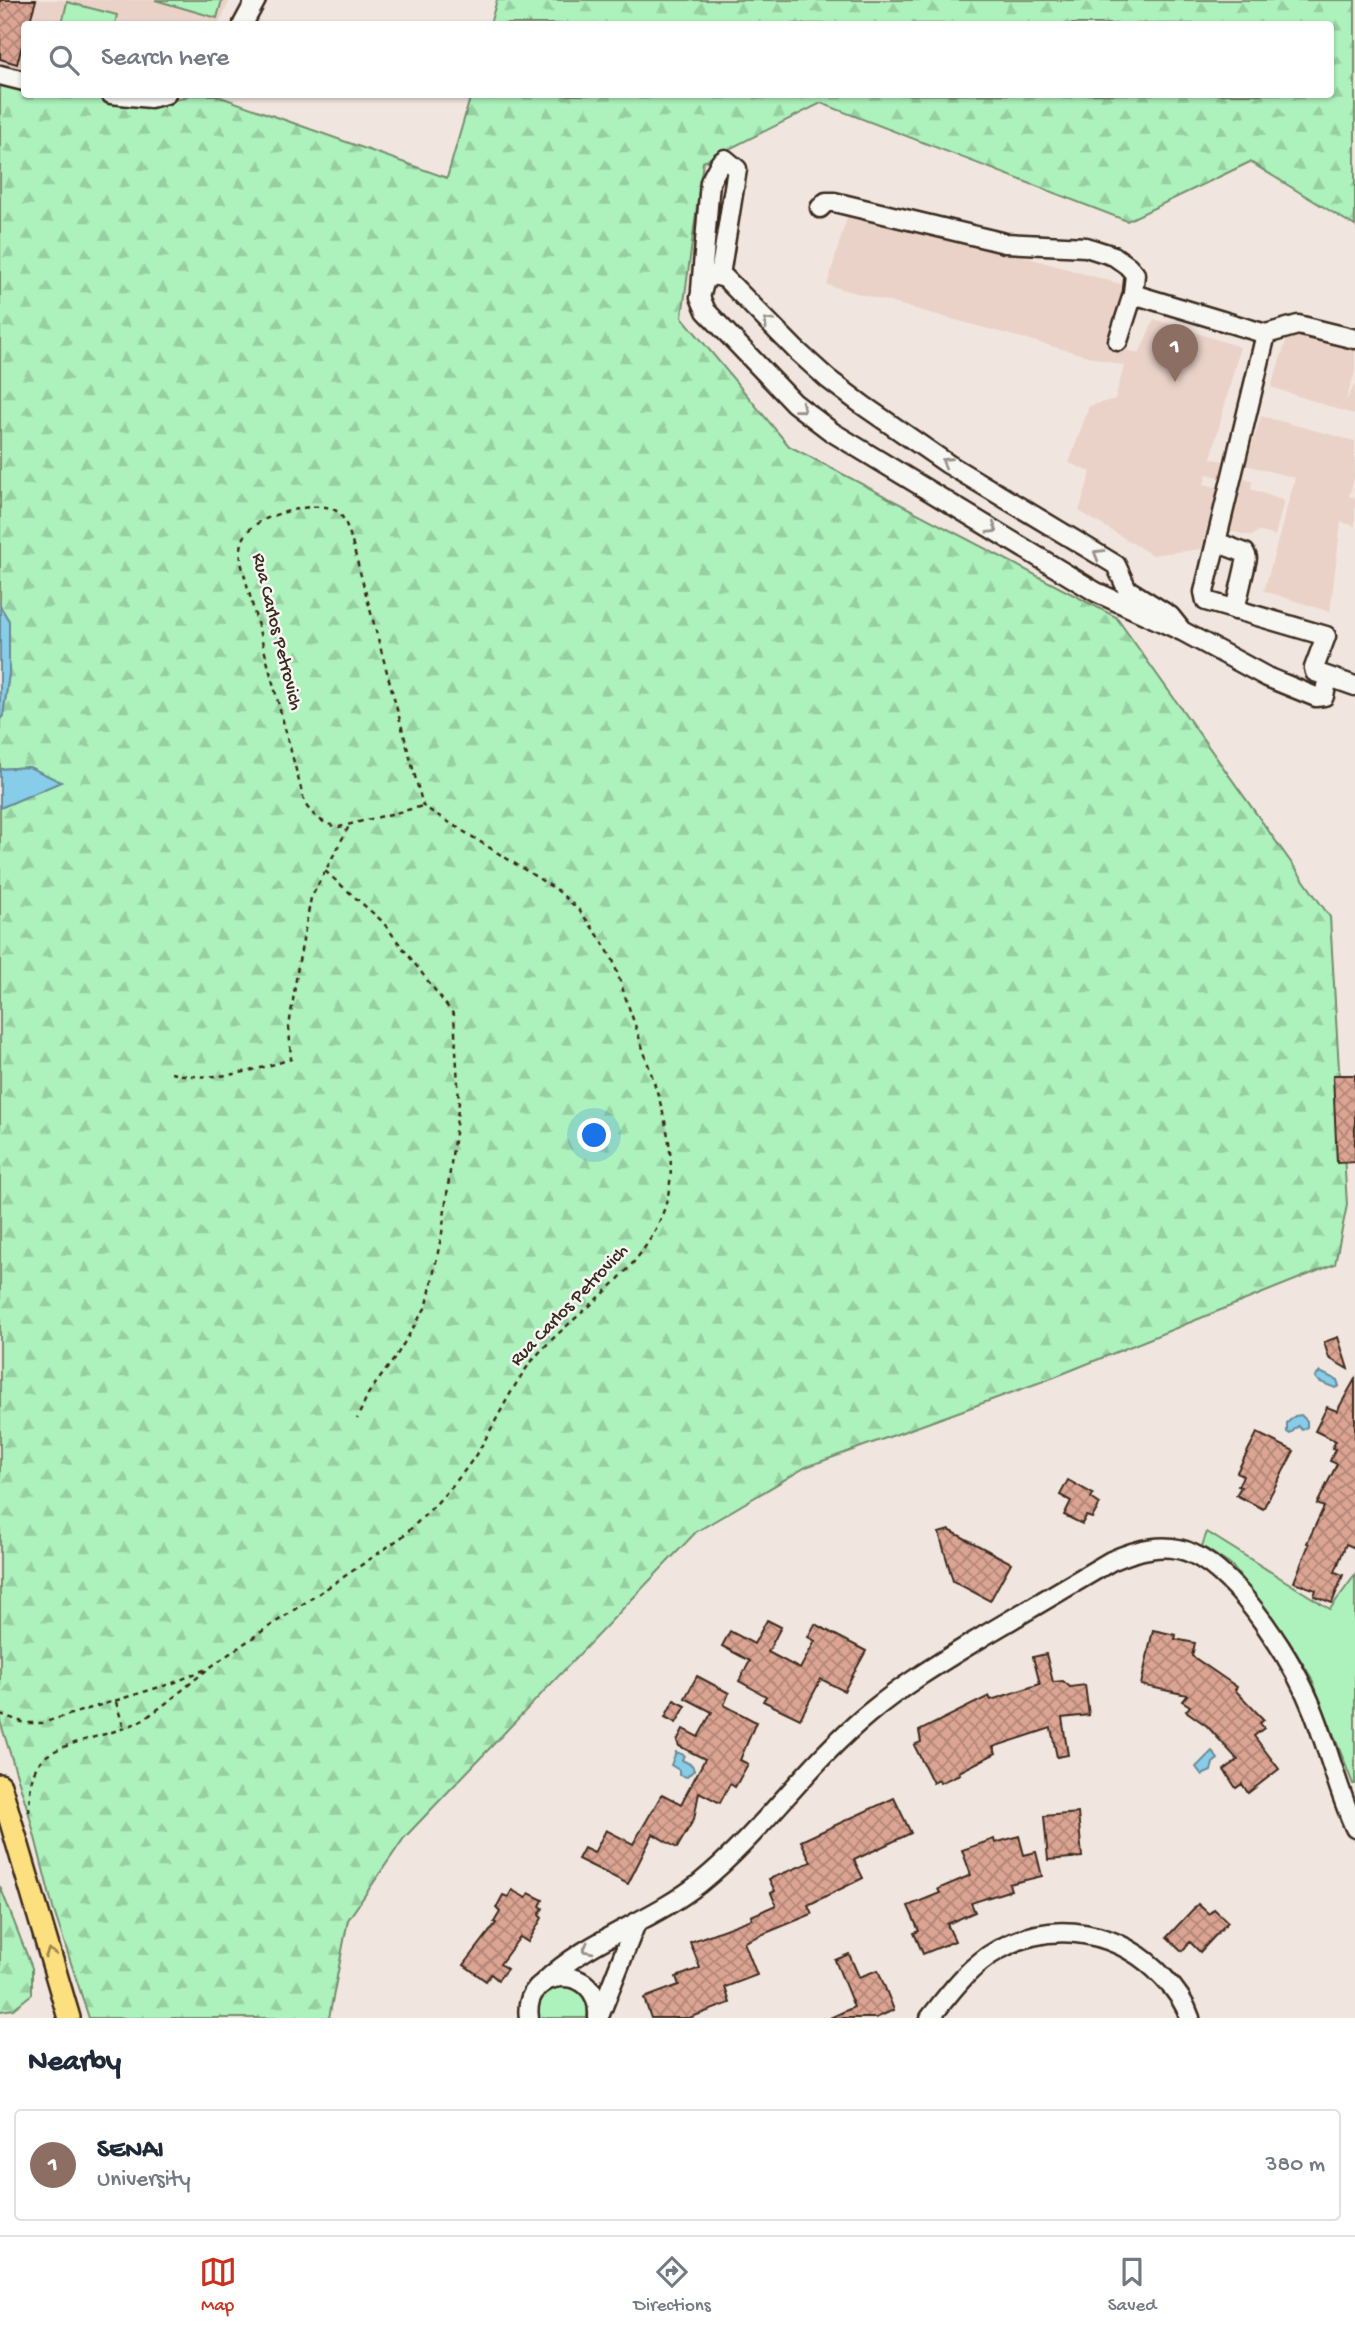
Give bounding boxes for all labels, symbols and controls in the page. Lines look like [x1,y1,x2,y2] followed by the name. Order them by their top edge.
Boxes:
[21,21,1334,98] search box
[45,41,83,79] icon: search
[101,44,229,75] text: Search here
[763,317,776,330] one-way arrow
[1152,324,1198,382] pin: 1
[792,400,805,412] one-way arrow
[940,458,953,471] one-way arrow
[985,521,998,534] one-way arrow
[1092,549,1105,562] one-way arrow
[245,551,307,713] street label: Rua Carlos Petrovich
[577,1118,611,1152] your location
[506,1240,634,1372] street label: Rua Carlos Petrovich
[582,1941,594,1954] one-way arrow
[43,1947,58,1959] one-way arrow
[28,2046,121,2081] text: Nearby
[97,2136,164,2167] text: SENAI
[48,2152,58,2179] text: 1
[1266,2152,1325,2179] text: 380 m
[97,2167,191,2194] text: University
[199,2253,237,2318] tab: Map
[634,2253,711,2318] tab: Directions
[1108,2253,1156,2318] tab: Saved

